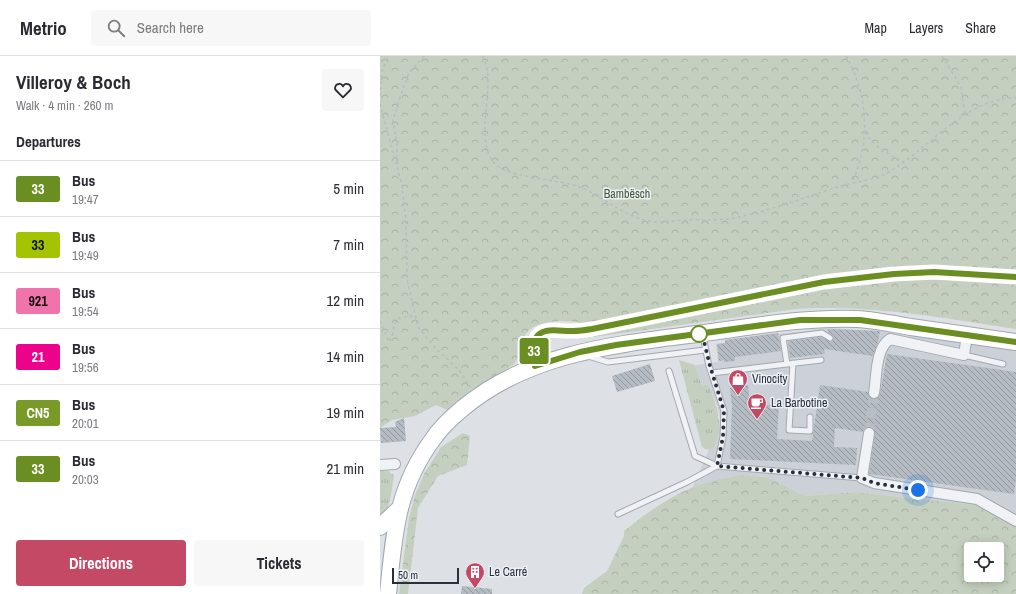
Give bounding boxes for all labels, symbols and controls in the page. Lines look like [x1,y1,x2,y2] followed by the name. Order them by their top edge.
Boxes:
[91,10,371,46] search box
[20,15,67,41] text: Metrio
[105,17,127,39] icon: search
[137,17,204,38] text: Search here
[865,19,887,37] text: Map
[909,19,943,37] text: Layers
[965,19,996,37] text: Share
[16,69,131,95] text: Villeroy & Boch
[322,69,364,111] button: heart
[16,97,113,114] text: Walk · 4 min · 260 m
[16,131,81,152] text: Departures
[72,170,95,191] text: Bus
[333,178,364,199] text: 5 min
[32,180,44,198] text: 33
[604,186,650,202] park label: Bambësch
[72,191,99,208] text: 19:47
[72,226,95,247] text: Bus
[333,234,364,255] text: 7 min
[32,236,44,254] text: 33
[72,247,99,264] text: 19:49
[72,282,95,303] text: Bus
[326,290,364,311] text: 12 min
[28,292,48,310] text: 921
[72,303,99,320] text: 19:54
[690,325,708,343] unlabelled marker
[72,338,95,359] text: Bus
[516,338,552,364] line badge: 33
[528,342,540,360] text: 33
[326,346,364,367] text: 14 min
[32,348,44,366] text: 21
[72,359,99,376] text: 19:56
[727,368,749,396] shop icon: Vinocity
[752,371,787,387] place label: Vinocity
[746,392,768,420] cafe icon: La Barbotine
[72,394,95,415] text: Bus
[771,395,827,411] place label: La Barbotine
[326,402,364,423] text: 19 min
[27,404,49,422] text: CN5
[72,415,99,432] text: 20:01
[72,450,95,471] text: Bus
[326,458,364,479] text: 21 min
[32,460,44,478] text: 33
[72,471,99,488] text: 20:03
[908,480,928,500] your location
[16,540,186,586] button: Directions
[194,540,364,586] button: Tickets
[964,542,1004,582] map controls
[964,542,1004,582] button: locate
[464,561,486,589] building icon: Le Carré
[489,564,527,580] place label: Le Carré
[392,566,459,585] scale bar
[398,568,418,582] text: 50 m

